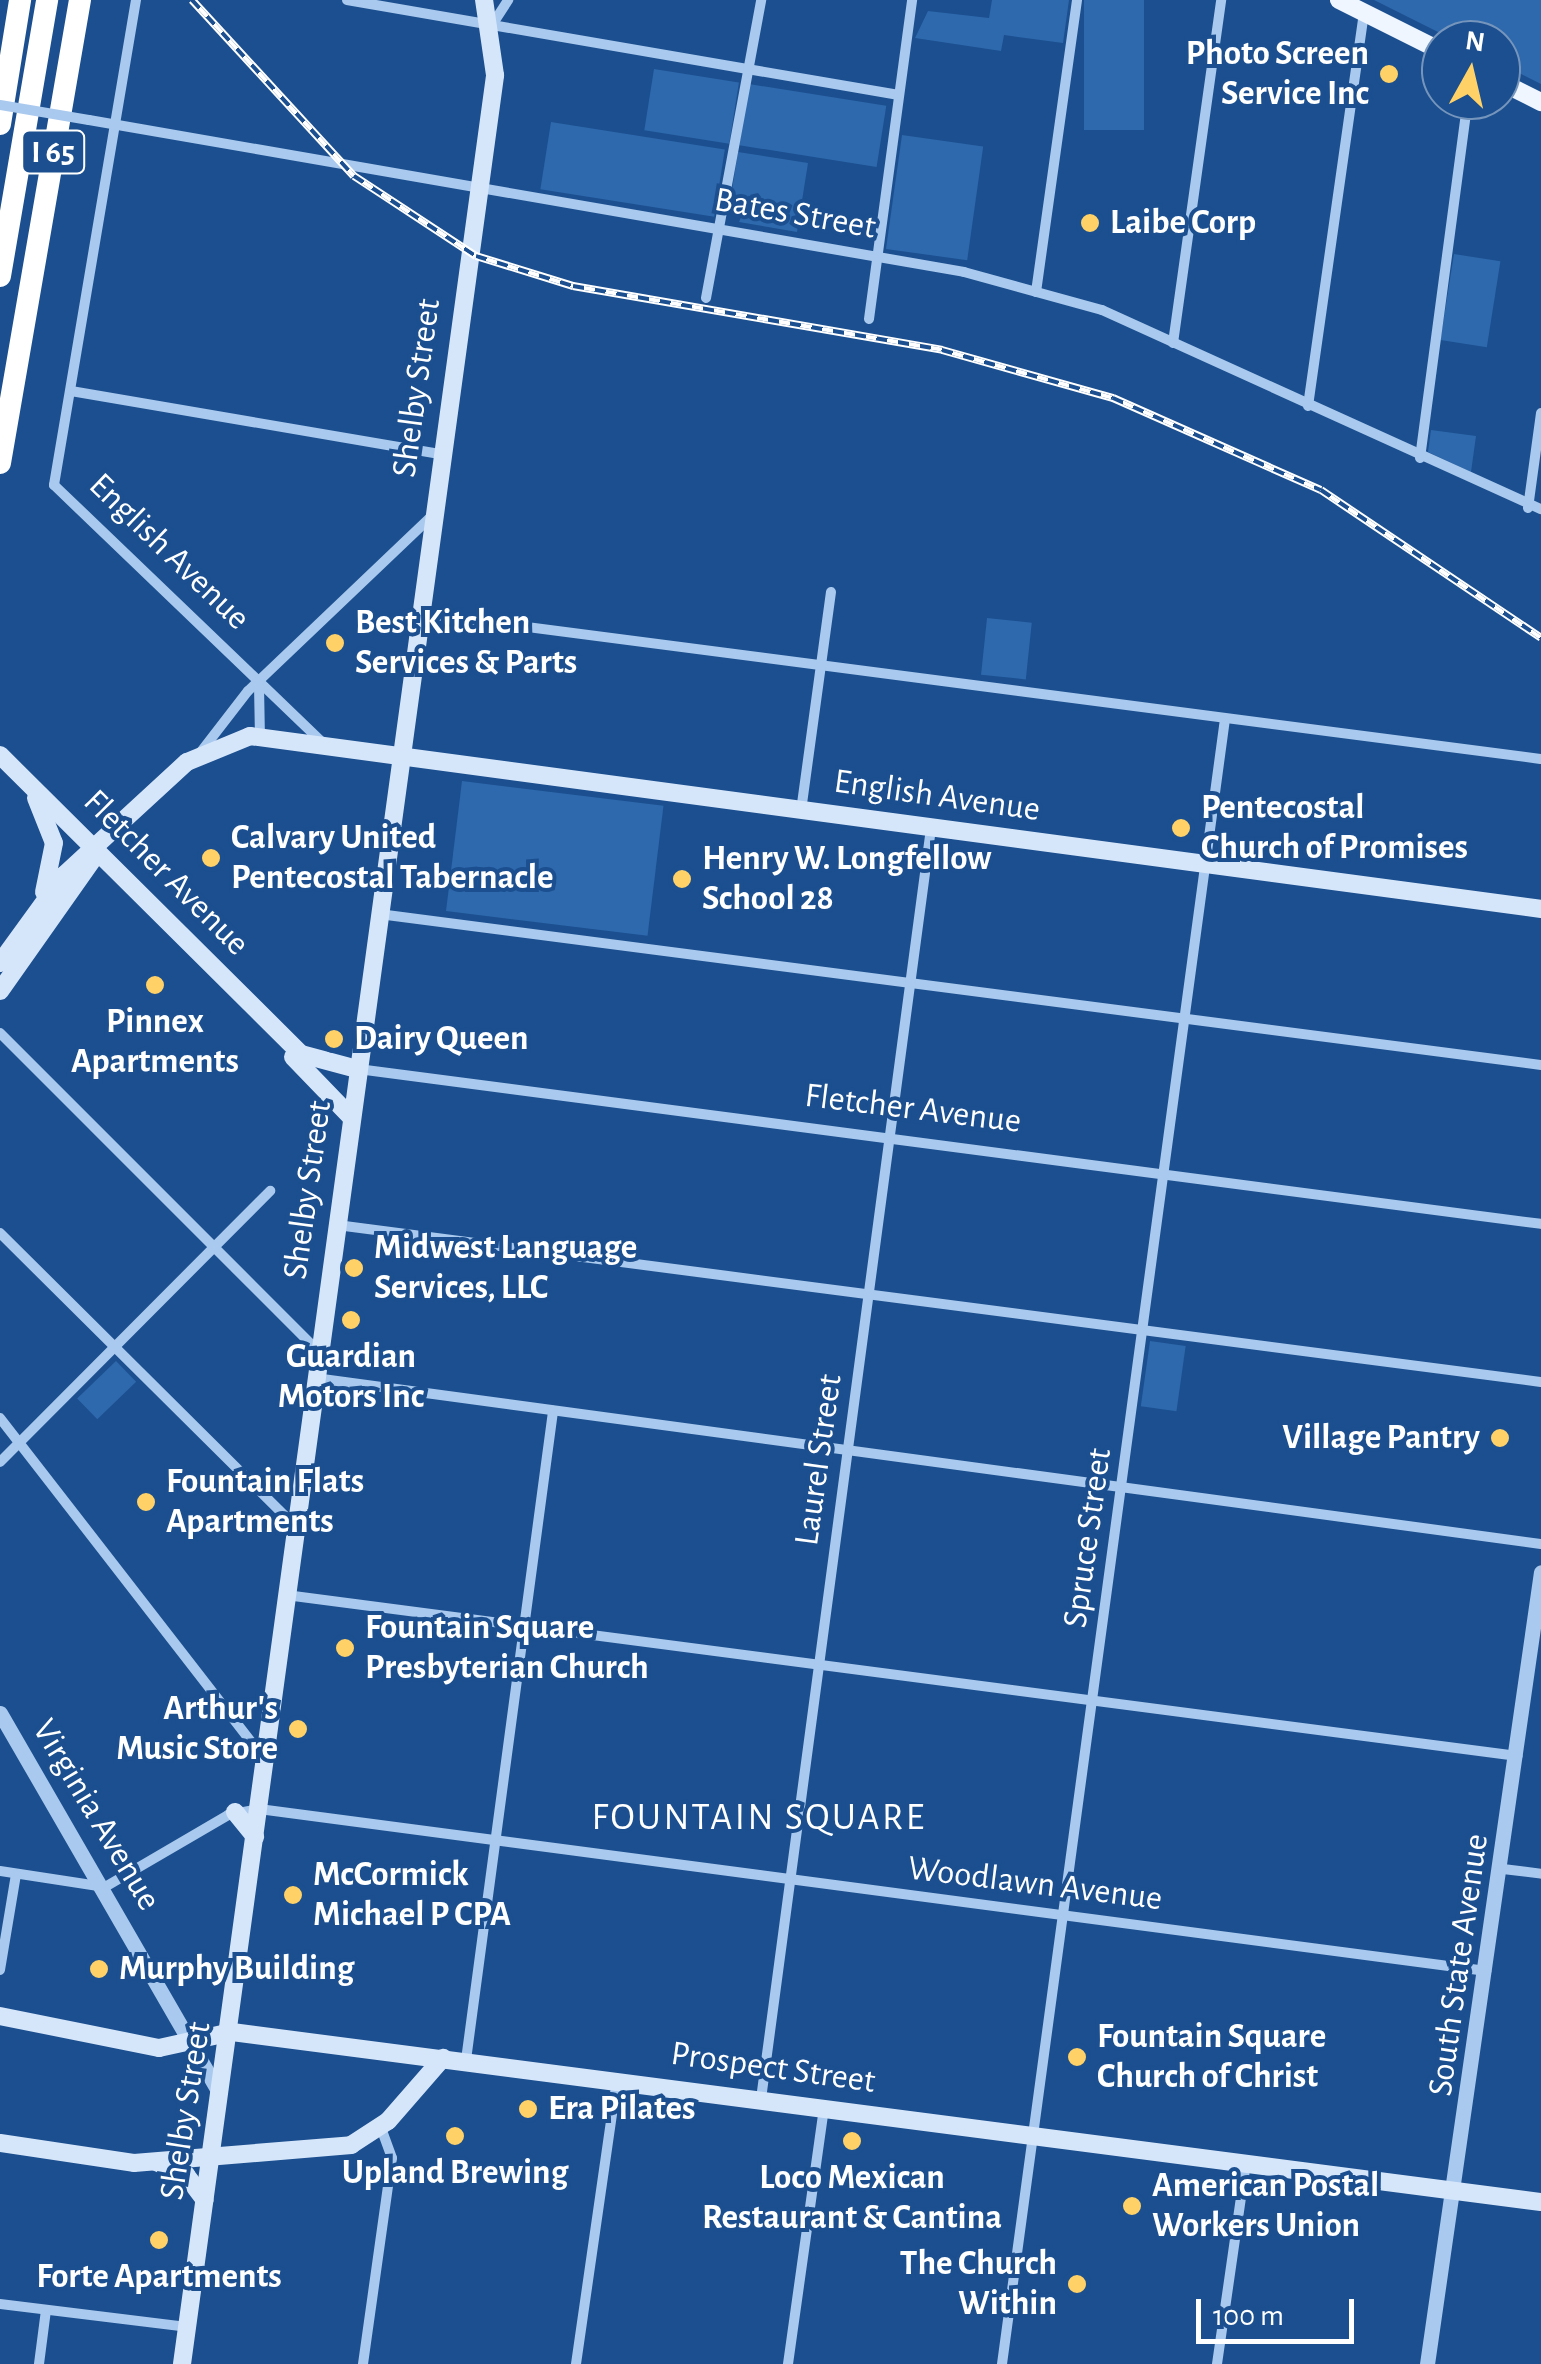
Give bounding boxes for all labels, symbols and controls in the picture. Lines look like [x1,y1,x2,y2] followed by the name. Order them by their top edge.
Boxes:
[1421,20,1521,120] north arrow
[1463,27,1486,57] text: N
[1186,33,1369,115] place label: Photo Screen Service Inc
[1378,63,1400,85] marker: Photo Screen Service Inc
[20,125,86,179] road number: I 65
[711,179,879,249] street label: Bates Street
[1110,202,1256,244] place label: Laibe Corp
[1079,212,1101,234] marker: Laibe Corp
[384,296,450,480] street label: Shelby Street
[80,465,258,639] street label: English Avenue
[355,602,577,684] place label: Best Kitchen Services & Parts
[324,632,346,654] marker: Best Kitchen Services & Parts
[831,761,1043,831] street label: English Avenue
[74,781,258,965] street label: Fletcher Avenue
[1201,787,1468,869] place label: Pentecostal Church of Promises
[231,817,553,899] place label: Calvary United Pentecostal Tabernacle
[1170,817,1192,839] marker: Pentecostal Church of Promises
[702,838,991,920] place label: Henry W. Longfellow School 28
[200,847,222,869] marker: Calvary United Pentecostal Tabernacle
[671,868,693,890] marker: Henry W. Longfellow School 28
[144,974,166,996] marker: Pinnex Apartments
[71,1001,239,1083] place label: Pinnex Apartments
[354,1018,529,1060] place label: Dairy Queen
[323,1028,345,1050] marker: Dairy Queen
[802,1075,1024,1143] street label: Fletcher Avenue
[275,1098,341,1282] street label: Shelby Street
[374,1227,637,1309] place label: Midwest Language Services, LLC
[343,1257,365,1279] marker: Midwest Language Services, LLC
[340,1309,362,1331] marker: Guardian Motors Inc
[278,1336,424,1418] place label: Guardian Motors Inc
[786,1372,852,1548] street label: Laurel Street
[1282,1417,1480,1459] place label: Village Pantry
[1489,1427,1511,1449] marker: Village Pantry
[1055,1446,1121,1630] street label: Spruce Street
[166,1461,364,1543] place label: Fountain Flats Apartments
[135,1491,157,1513] marker: Fountain Flats Apartments
[365,1607,649,1689] place label: Fountain Square Presbyterian Church
[334,1637,356,1659] marker: Fountain Square Presbyterian Church
[116,1688,278,1770] place label: Arthur's Music Store
[22,1712,170,1918] street label: Virginia Avenue
[287,1718,309,1740] marker: Arthur's Music Store
[592,1796,926,1842] district label: FOUNTAIN SQUARE
[1420,1831,1498,2099] street label: South State Avenue
[905,1848,1165,1920] street label: Woodlawn Avenue
[313,1854,511,1936] place label: McCormick Michael P CPA
[282,1884,304,1906] marker: McCormick Michael P CPA
[119,1948,354,1990] place label: Murphy Building
[88,1958,110,1980] marker: Murphy Building
[1097,2016,1326,2098] place label: Fountain Square Church of Christ
[151,2019,221,2203] street label: Shelby Street
[668,2033,878,2103] street label: Prospect Street
[1066,2046,1088,2068] marker: Fountain Square Church of Christ
[548,2088,695,2130] place label: Era Pilates
[517,2098,539,2120] marker: Era Pilates
[444,2125,466,2147] marker: Upland Brewing
[841,2130,863,2152] marker: Loco Mexican Restaurant & Cantina
[342,2152,568,2194] place label: Upland Brewing
[702,2157,1002,2239] place label: Loco Mexican Restaurant & Cantina
[1152,2165,1379,2247] place label: American Postal Workers Union
[1121,2195,1143,2217] marker: American Postal Workers Union
[148,2229,170,2251] marker: Forte Apartments
[900,2243,1057,2325] place label: The Church Within
[36,2256,282,2298] place label: Forte Apartments
[1066,2273,1088,2295] marker: The Church Within
[1201,2279,1358,2341] scale bar
[1213,2301,1284,2331] text: 100 m

